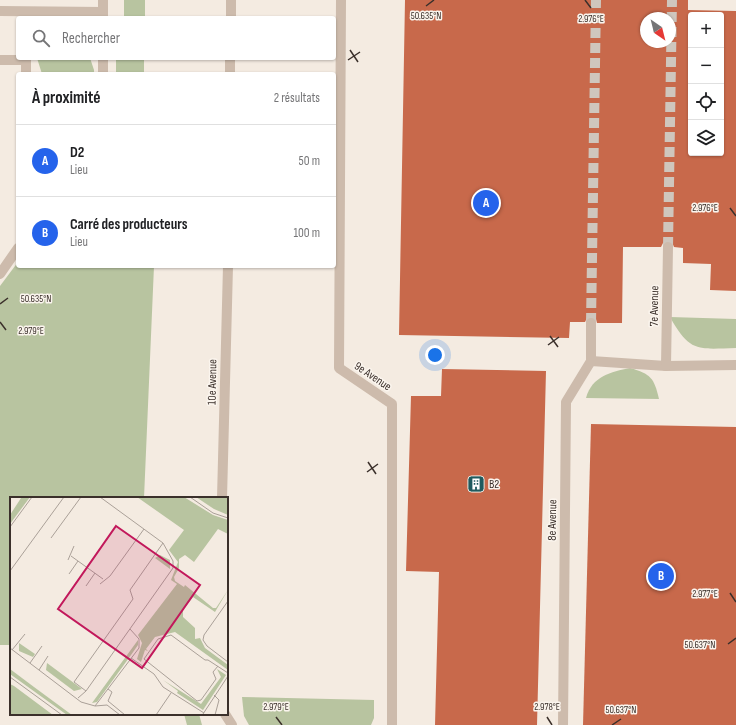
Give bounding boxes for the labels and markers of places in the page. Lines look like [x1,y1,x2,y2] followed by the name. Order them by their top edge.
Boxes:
[473,188,499,218] pin: A
[466,474,486,494] building icon: B2
[489,477,499,492] place label: B2
[648,561,674,591] pin: B

